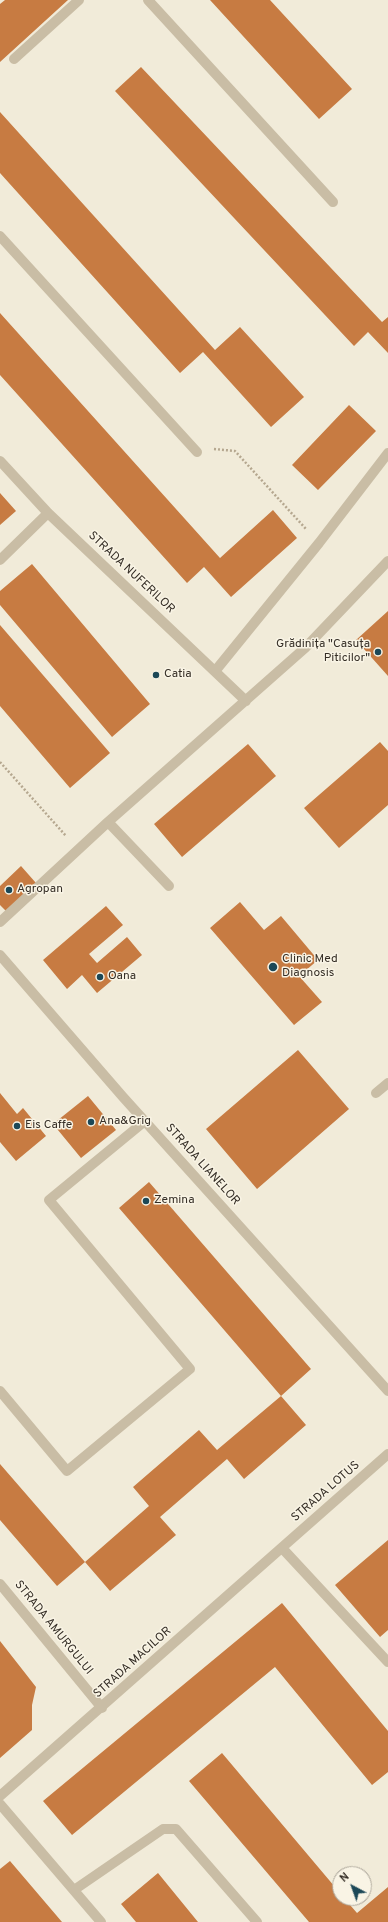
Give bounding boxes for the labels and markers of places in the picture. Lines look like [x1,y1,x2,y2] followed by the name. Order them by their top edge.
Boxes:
[276,638,370,666] place label: Grădinița "Casuța Piticilor"
[373,647,383,657] marker: Grădinița "Casuța Piticilor"
[164,668,192,682] place label: Catia
[151,670,161,680] marker: Catia
[17,883,63,897] place label: Agropan
[4,885,14,895] marker: Agropan
[282,953,338,981] place label: Clinic Med Diagnosis
[267,961,279,973] marker: Clinic Med Diagnosis
[108,970,136,984] place label: Oana
[95,972,105,982] marker: Oana
[99,1115,151,1129] place label: Ana&Grig
[86,1117,96,1127] marker: Ana&Grig
[25,1119,72,1133] place label: Eis Caffe
[12,1121,22,1131] marker: Eis Caffe
[154,1194,194,1208] place label: Zemina
[141,1196,151,1206] marker: Zemina

